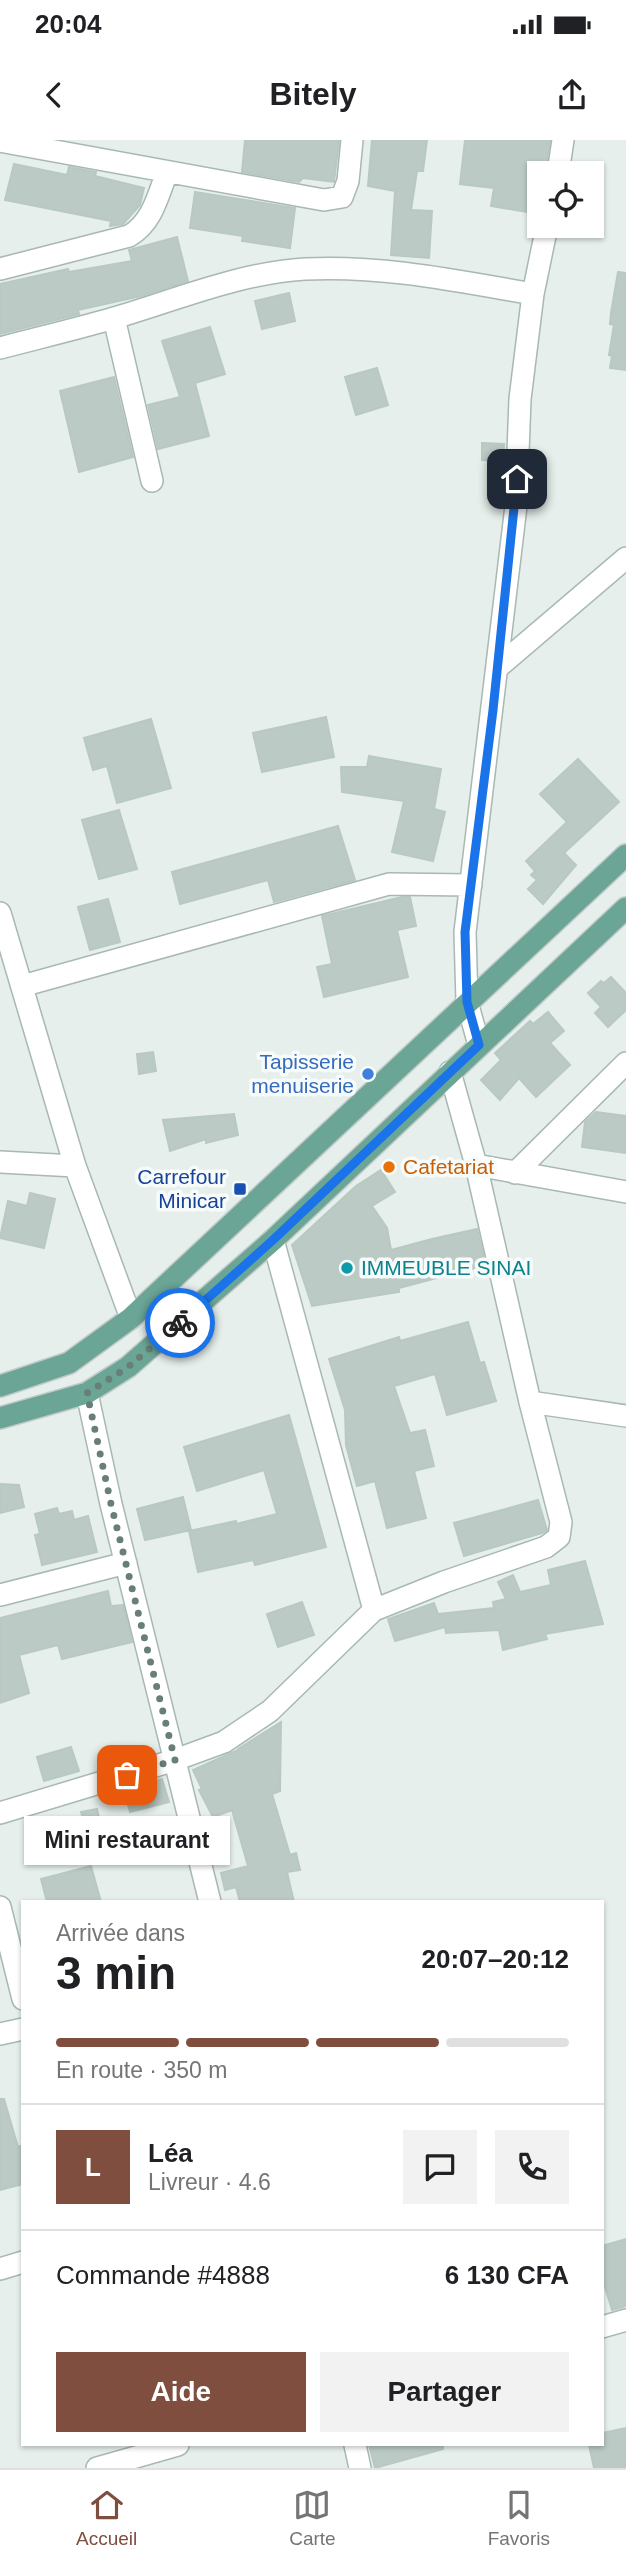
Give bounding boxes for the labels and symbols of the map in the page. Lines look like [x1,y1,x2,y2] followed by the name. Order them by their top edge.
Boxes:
[487,449,547,509] pin
[251,1050,354,1097] place label: Tapisserie menuiserie
[360,1066,376,1082] marker: Tapisserie menuiserie
[403,1155,494,1178] place label: Cafetariat
[381,1159,397,1175] marker: Cafetariat
[137,1165,226,1212] place label: Carrefour Minicar
[232,1181,248,1197] marker: Carrefour Minicar
[361,1256,531,1279] place label: IMMEUBLE SINAI
[339,1260,355,1276] marker: IMMEUBLE SINAI
[145,1288,215,1358] courier
[97,1745,157,1805] pin
[24,1817,230,1866] callout: Mini restaurant

